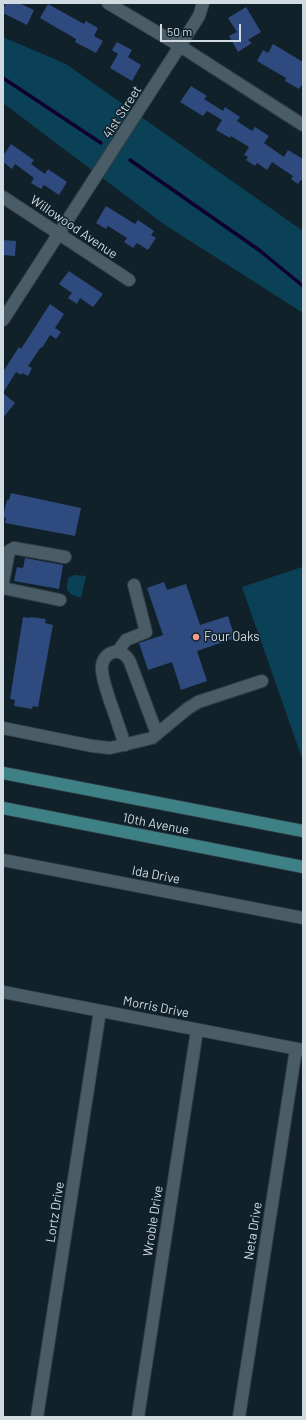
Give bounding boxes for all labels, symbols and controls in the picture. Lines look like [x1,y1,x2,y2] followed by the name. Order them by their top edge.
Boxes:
[162,16,243,42] scale bar
[167,24,192,38] text: 50 m
[99,83,145,141] street label: 41st Street
[27,192,121,262] street label: Willowood Avenue
[204,629,260,645] place label: Four Oaks
[191,632,201,642] marker: Four Oaks
[121,810,191,838] street label: 10th Avenue
[131,863,181,887] street label: Ida Drive
[122,993,190,1021] street label: Morris Drive
[42,1180,68,1244] street label: Lortz Drive
[140,1184,166,1258] street label: Wroble Drive
[241,1201,265,1261] street label: Neta Drive

